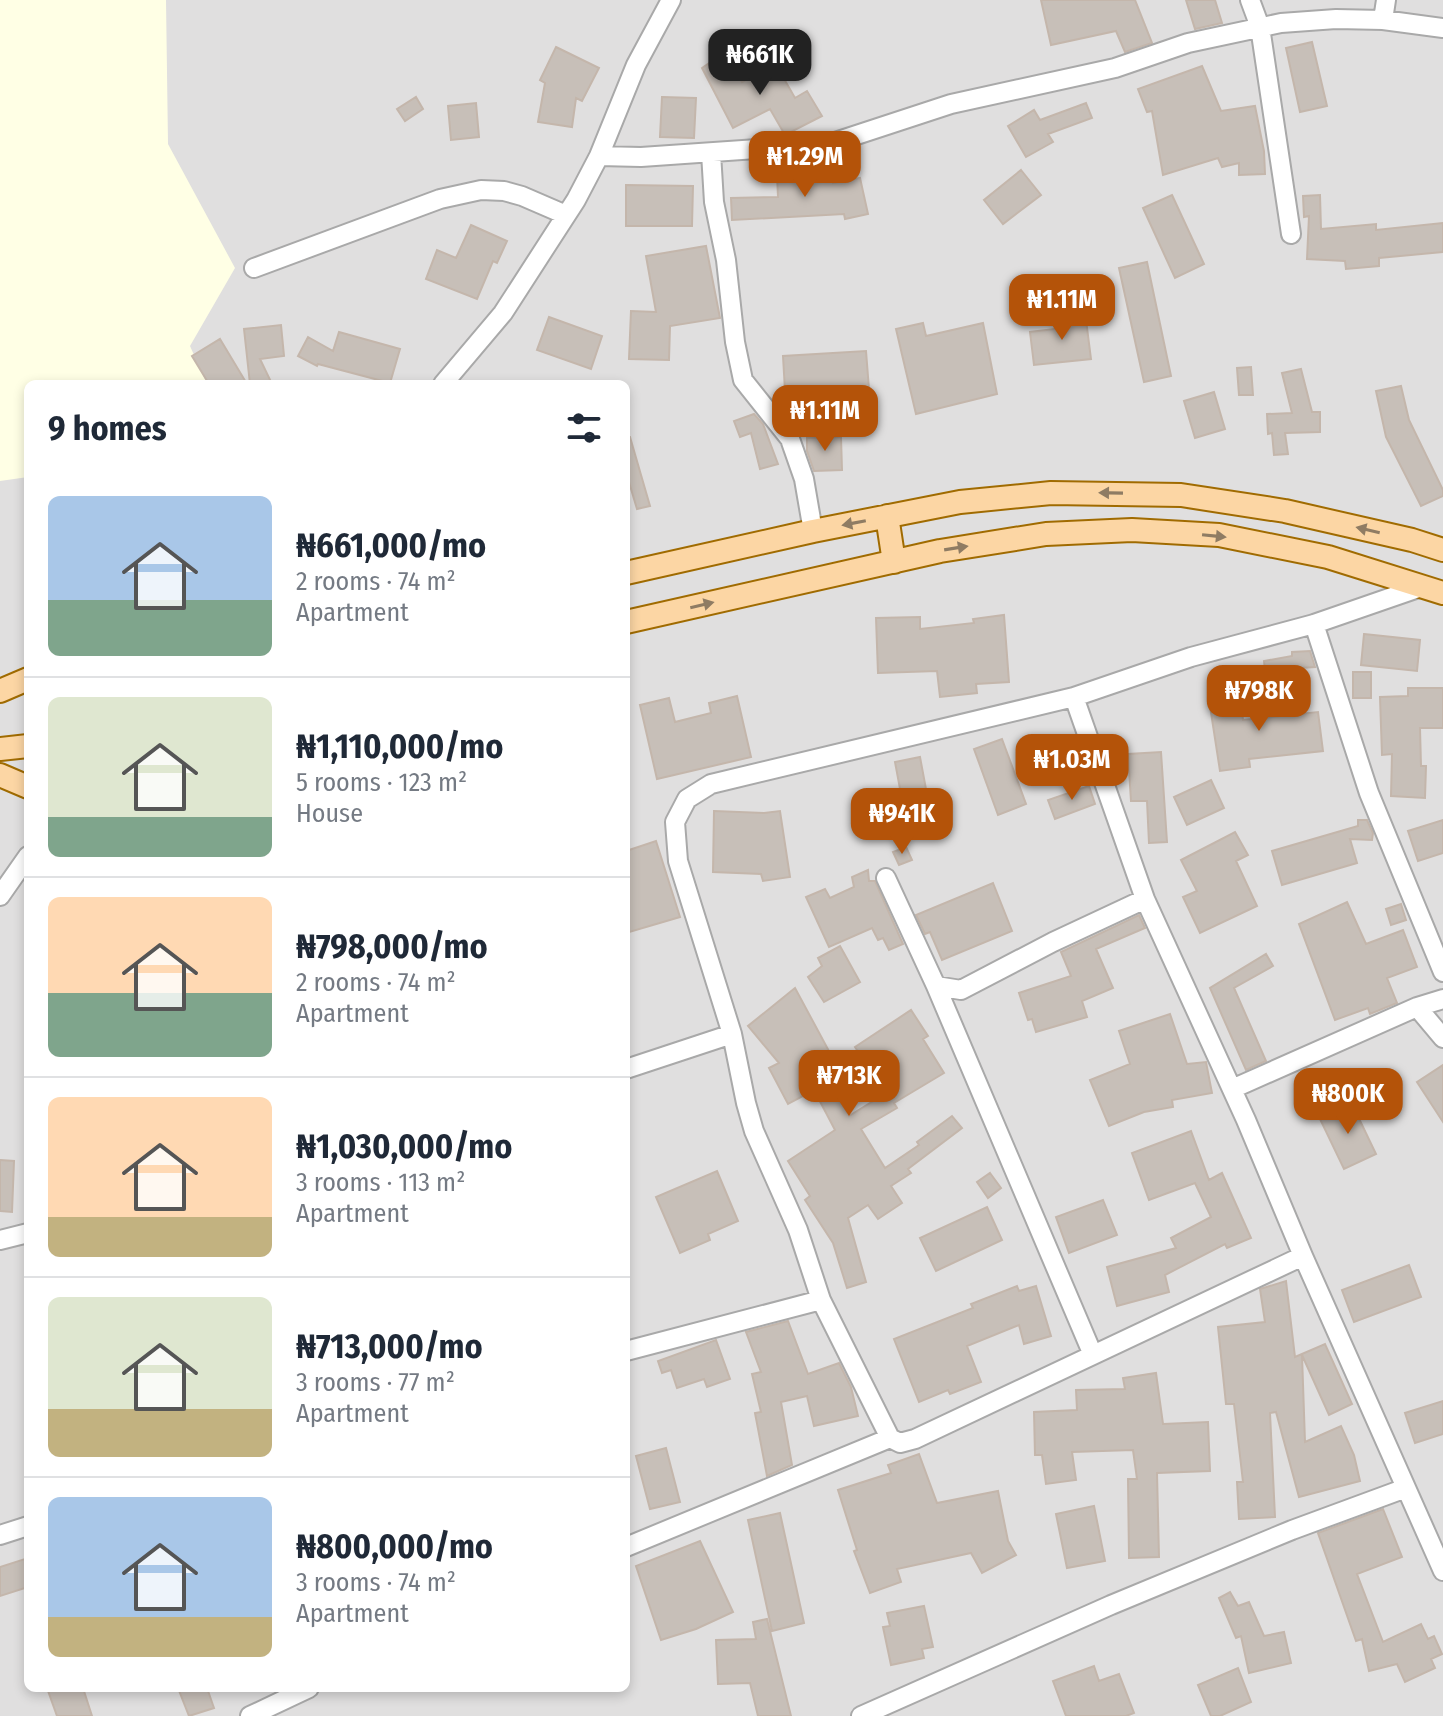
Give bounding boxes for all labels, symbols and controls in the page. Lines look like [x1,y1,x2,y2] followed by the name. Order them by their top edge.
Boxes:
[704,29,816,97] pin: ₦661K
[726,39,794,70] text: ₦661K
[740,131,870,199] pin: ₦1.29M
[767,141,843,172] text: ₦1.29M
[997,274,1127,342] pin: ₦1.11M
[1027,284,1097,315] text: ₦1.11M
[760,385,890,453] pin: ₦1.11M
[790,395,860,426] text: ₦1.11M
[562,406,606,450] icon: filters
[48,408,167,449] text: 9 homes
[1098,486,1123,499] one-way arrow
[841,517,866,529] one-way arrow
[1355,523,1380,536] one-way arrow
[296,525,486,566] text: ₦661,000/mo
[112,528,208,624] icon: home
[1202,529,1227,542] one-way arrow
[944,541,969,554] one-way arrow
[296,566,456,597] text: 2 rooms · 74 m²
[296,597,409,628] text: Apartment
[690,598,715,611] one-way arrow
[1203,665,1315,733] pin: ₦798K
[1225,675,1293,706] text: ₦798K
[296,726,503,767] text: ₦1,110,000/mo
[112,729,208,825] icon: home
[1007,734,1137,802] pin: ₦1.03M
[1034,744,1110,775] text: ₦1.03M
[296,767,467,798] text: 5 rooms · 123 m²
[846,788,958,856] pin: ₦941K
[296,798,363,829] text: House
[869,798,935,829] text: ₦941K
[296,926,488,967] text: ₦798,000/mo
[112,929,208,1025] icon: home
[296,967,456,998] text: 2 rooms · 74 m²
[296,998,409,1029] text: Apartment
[793,1050,905,1118] pin: ₦713K
[817,1060,881,1091] text: ₦713K
[1292,1068,1404,1136] pin: ₦800K
[1312,1078,1384,1109] text: ₦800K
[296,1126,512,1167] text: ₦1,030,000/mo
[112,1129,208,1225] icon: home
[296,1167,465,1198] text: 3 rooms · 113 m²
[296,1198,409,1229] text: Apartment
[296,1326,483,1367] text: ₦713,000/mo
[112,1329,208,1425] icon: home
[296,1367,455,1398] text: 3 rooms · 77 m²
[296,1398,409,1429] text: Apartment
[296,1526,493,1567] text: ₦800,000/mo
[112,1529,208,1625] icon: home
[296,1567,456,1598] text: 3 rooms · 74 m²
[296,1598,409,1629] text: Apartment

